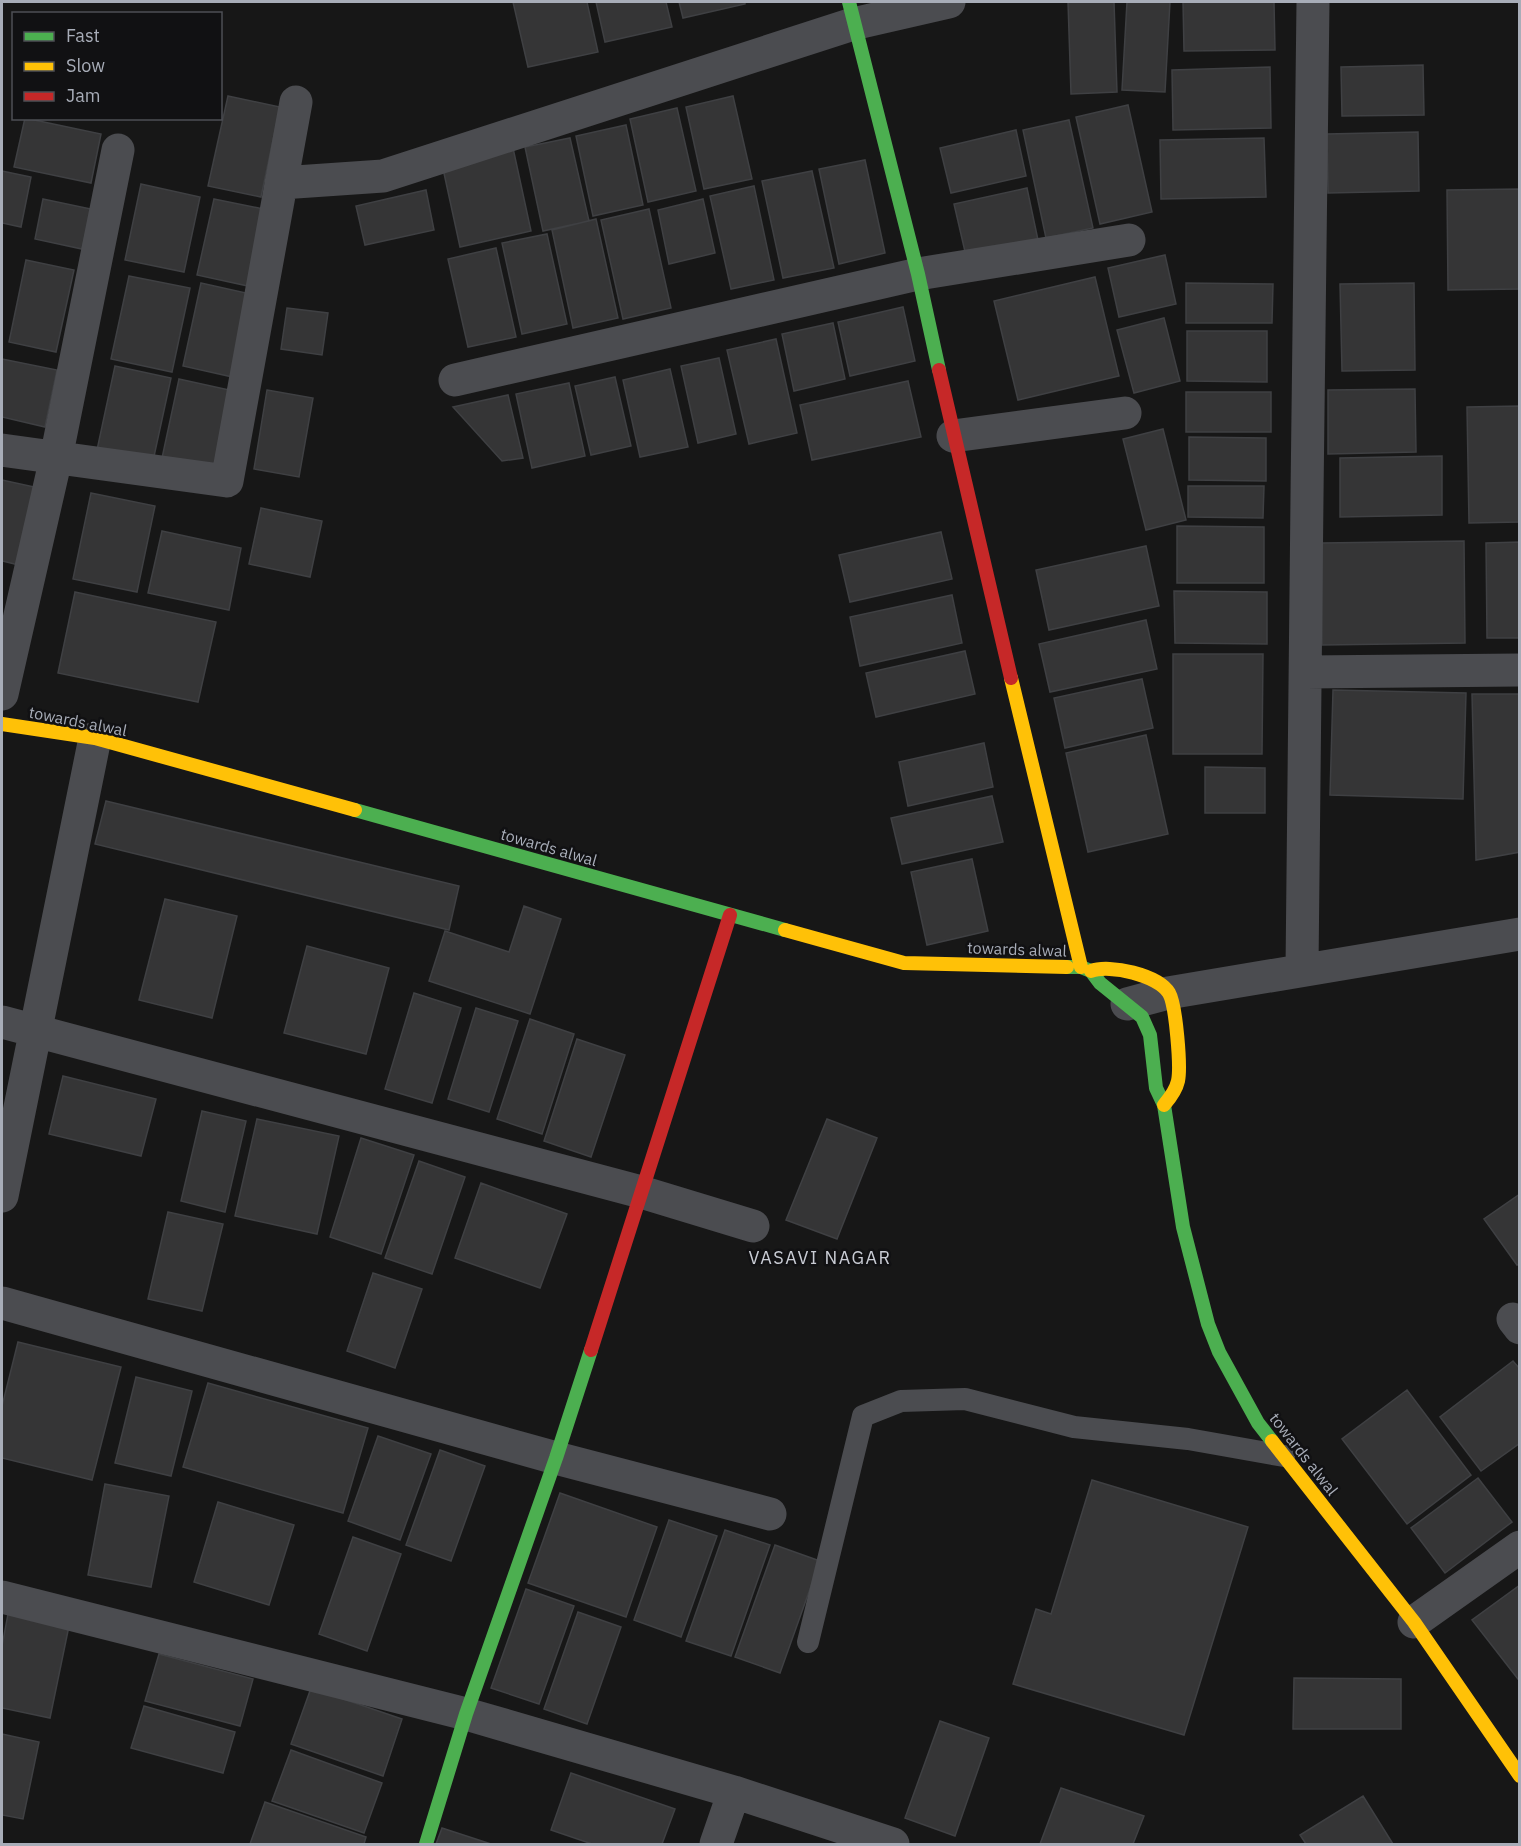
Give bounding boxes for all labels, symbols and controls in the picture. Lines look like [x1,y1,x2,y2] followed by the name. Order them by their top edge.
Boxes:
[12,12,222,120] legend
[66,24,100,47] text: Fast
[66,54,105,77] text: Slow
[66,84,101,107] text: Jam
[27,702,129,740] street label: towards alwal
[498,824,600,870] street label: towards alwal
[967,937,1067,961] street label: towards alwal
[749,1246,892,1269] district label: VASAVI NAGAR
[1265,1409,1343,1499] street label: towards alwal

